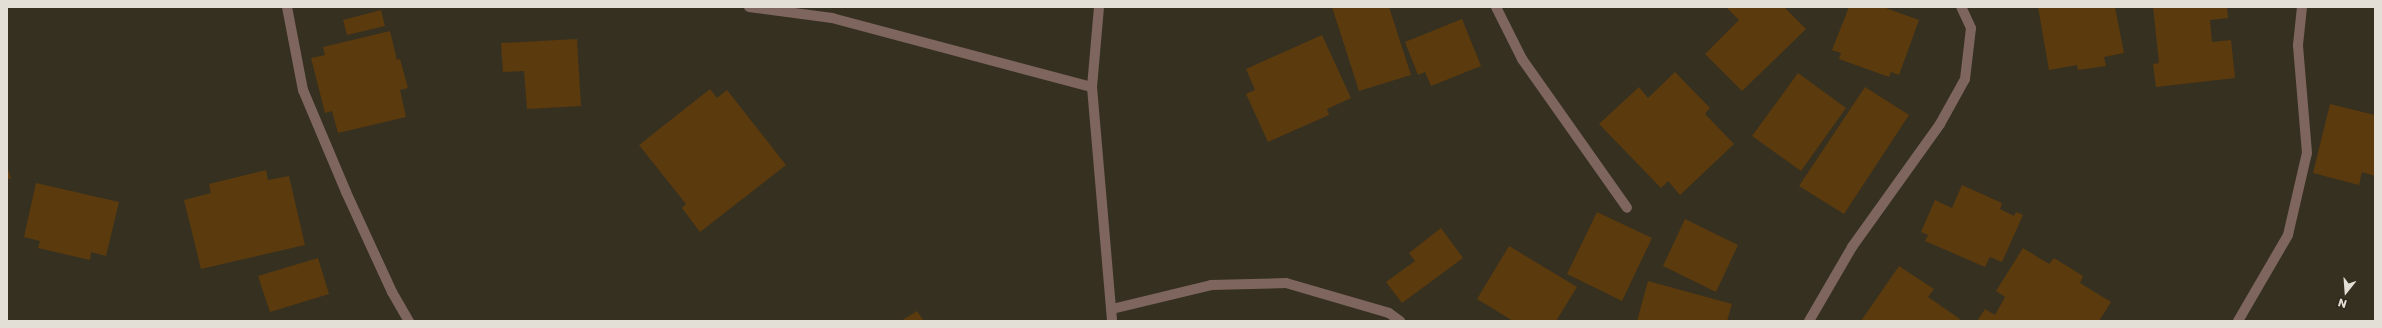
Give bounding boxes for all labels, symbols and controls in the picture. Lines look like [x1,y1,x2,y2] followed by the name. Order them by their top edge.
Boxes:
[2326,272,2366,312] north arrow
[2336,295,2349,312] text: N

